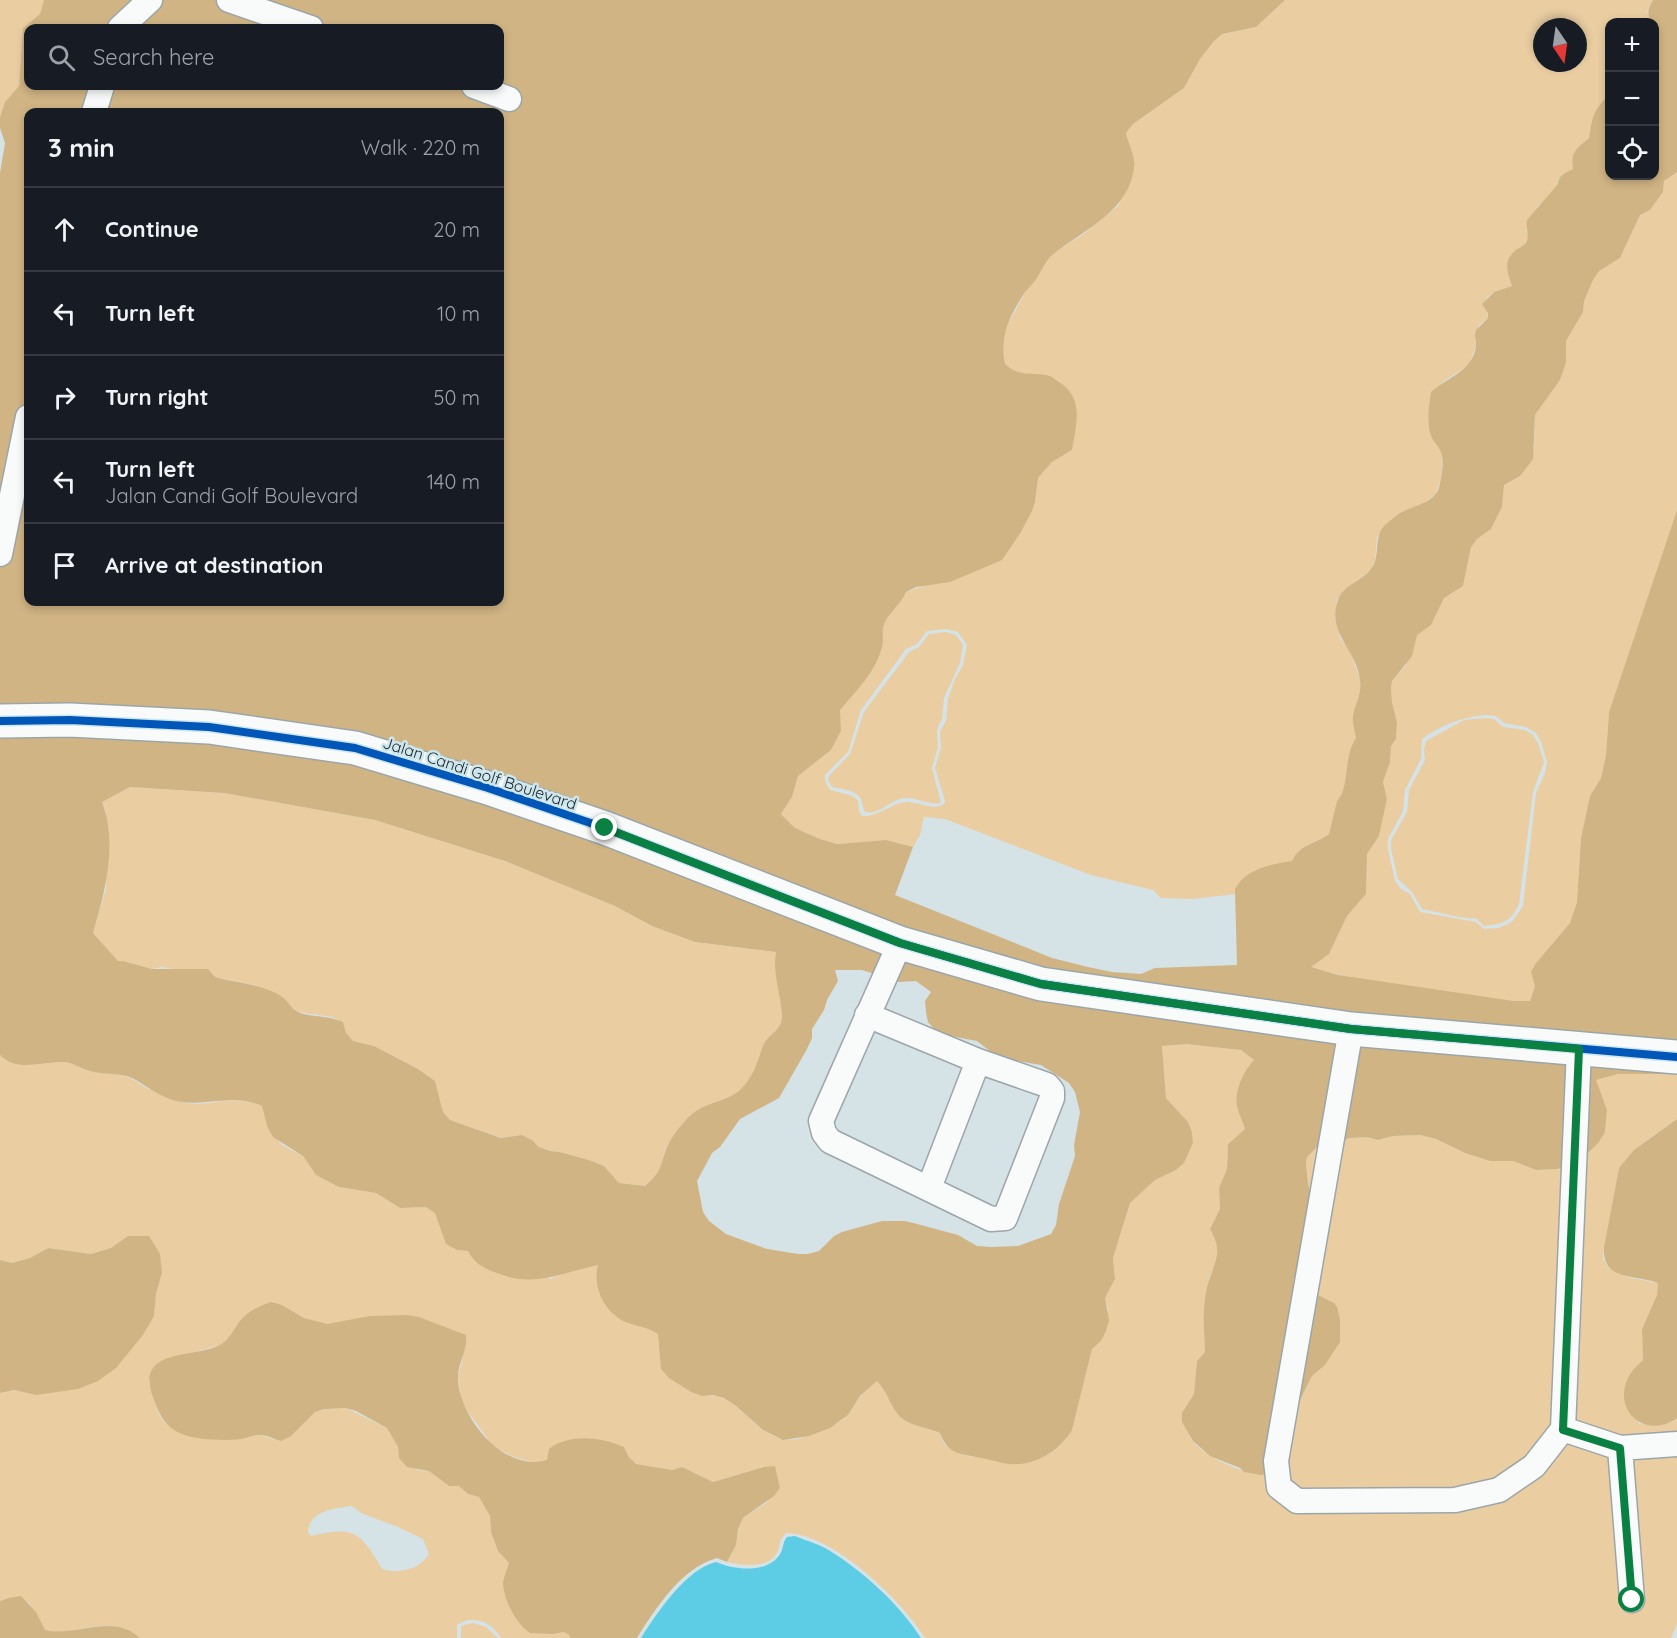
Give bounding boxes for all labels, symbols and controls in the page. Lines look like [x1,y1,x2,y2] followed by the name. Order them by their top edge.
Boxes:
[1533,18,1587,72] north arrow
[1605,18,1659,180] map controls
[1605,18,1659,72] button: +
[24,24,504,90] search box
[45,41,78,74] icon: search
[93,43,214,71] text: Search here
[1605,72,1659,126] button: −
[1605,126,1659,180] button: locate
[48,131,115,164] text: 3 min
[361,135,480,160] text: Walk · 220 m
[48,213,81,246] icon: ahead
[105,215,199,243] text: Continue
[433,217,480,242] text: 20 m
[48,297,81,330] icon: left
[105,299,195,327] text: Turn left
[437,301,480,326] text: 10 m
[48,381,81,414] icon: right
[105,383,209,411] text: Turn right
[434,385,480,410] text: 50 m
[105,455,195,483] text: Turn left
[48,465,81,498] icon: left
[427,469,480,494] text: 140 m
[105,483,358,508] text: Jalan Candi Golf Boulevard
[48,549,81,582] icon: arrive
[105,551,323,579] text: Arrive at destination
[381,732,579,814] street label: Jalan Candi Golf Boulevard
[591,814,617,840] route end
[1618,1586,1644,1612] route start

